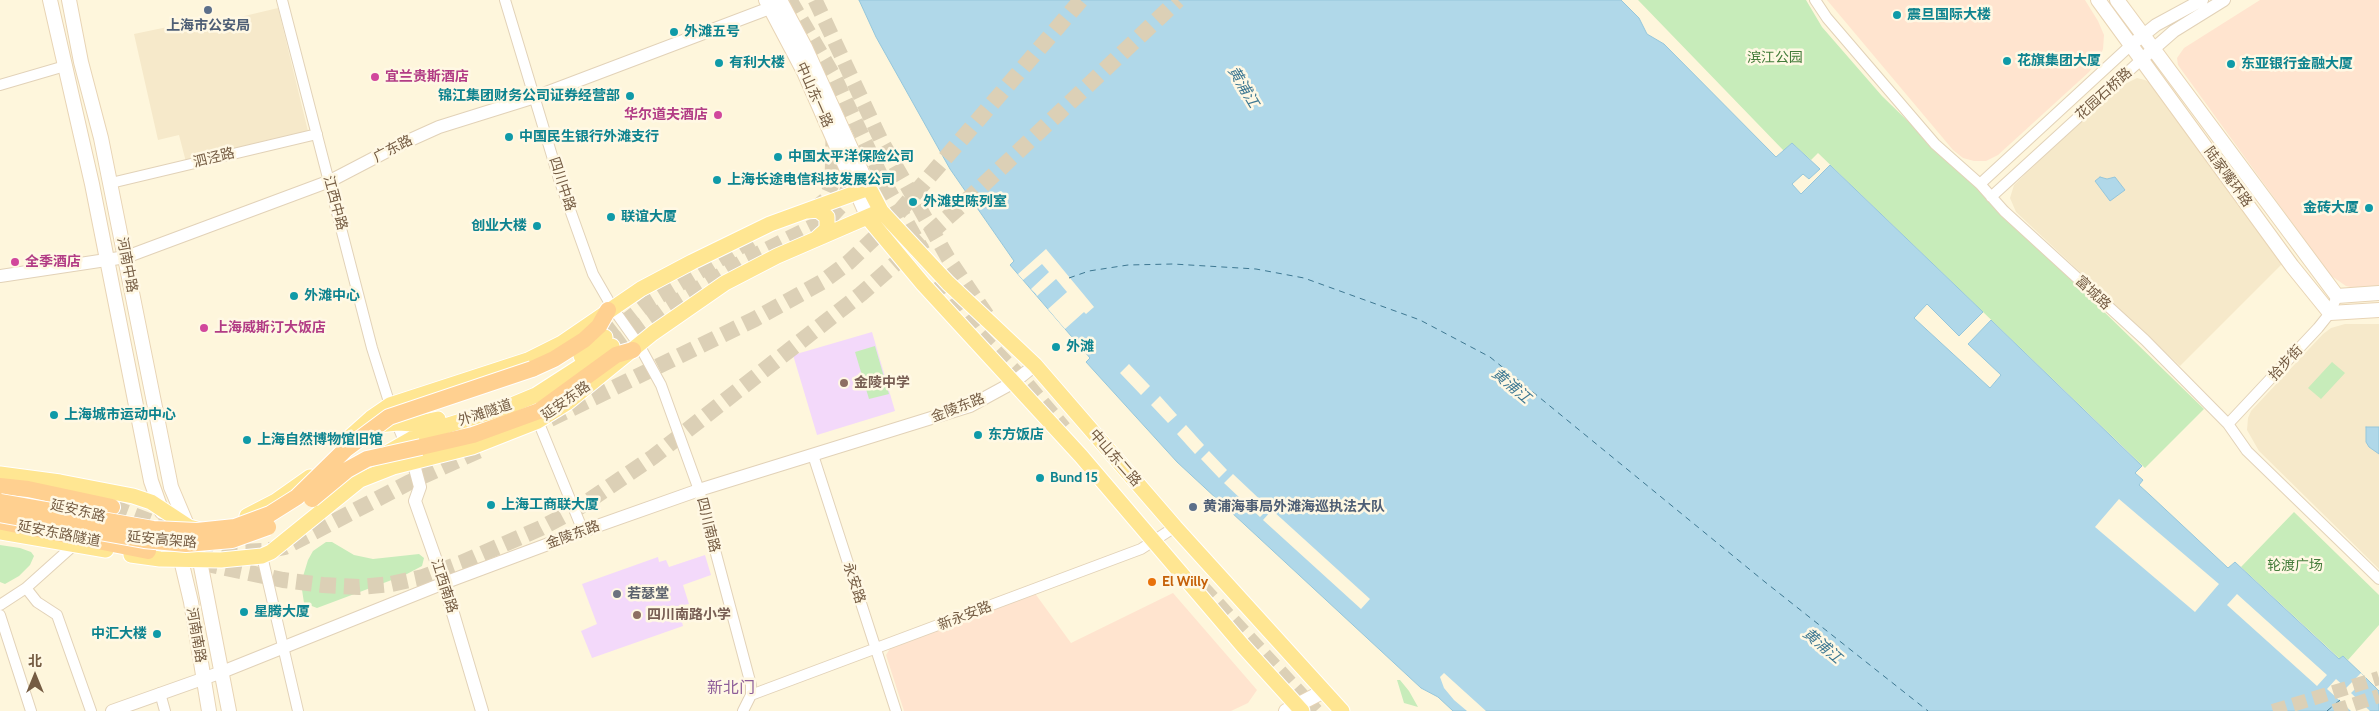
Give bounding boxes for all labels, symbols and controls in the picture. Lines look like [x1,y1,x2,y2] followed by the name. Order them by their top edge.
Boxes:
[202,4,214,16] marker: 上海市公安局
[1907,7,1991,23] place label: 震旦国际大楼
[1891,9,1903,21] marker: 震旦国际大楼
[166,18,250,34] place label: 上海市公安局
[684,24,740,40] place label: 外滩五号
[668,26,680,38] marker: 外滩五号
[1747,50,1803,66] park label: 滨江公园
[2017,53,2101,69] place label: 花旗集团大厦
[729,55,785,71] place label: 有利大楼
[2001,55,2013,67] marker: 花旗集团大厦
[2241,56,2353,72] place label: 东亚银行金融大厦
[713,57,725,69] marker: 有利大楼
[2225,58,2237,70] marker: 东亚银行金融大厦
[792,60,836,130] street label: 中山东一路
[1224,63,1262,111] water label: 黄浦江
[2072,64,2136,124] street label: 花园石桥路
[385,69,469,85] place label: 宜兰贵斯酒店
[369,71,381,83] marker: 宜兰贵斯酒店
[438,88,620,104] place label: 锦江集团财务公司证券经营部
[624,90,636,102] marker: 锦江集团财务公司证券经营部
[624,107,708,123] place label: 华尔道夫酒店
[712,109,724,121] marker: 华尔道夫酒店
[519,129,659,145] place label: 中国民生银行外滩支行
[503,131,515,143] marker: 中国民生银行外滩支行
[370,132,416,166] street label: 广东路
[2201,144,2255,210] street label: 陆家嘴环路
[192,145,236,171] street label: 泗泾路
[788,149,914,165] place label: 中国太平洋保险公司
[772,151,784,163] marker: 中国太平洋保险公司
[545,155,579,213] street label: 四川中路
[727,172,895,188] place label: 上海长途电信科技发展公司
[320,174,350,232] street label: 江西中路
[711,174,723,186] marker: 上海长途电信科技发展公司
[923,194,1007,210] place label: 外滩史陈列室
[907,196,919,208] marker: 外滩史陈列室
[2303,200,2359,216] place label: 金砖大厦
[2363,202,2375,214] marker: 金砖大厦
[621,209,677,225] place label: 联谊大厦
[605,211,617,223] marker: 联谊大厦
[471,218,527,234] place label: 创业大楼
[531,220,543,232] marker: 创业大楼
[113,236,141,294] street label: 河南中路
[25,254,81,270] place label: 全季酒店
[9,256,21,268] marker: 全季酒店
[2072,273,2114,313] street label: 富城路
[304,288,360,304] place label: 外滩中心
[288,290,300,302] marker: 外滩中心
[214,320,326,336] place label: 上海威斯汀大饭店
[198,322,210,334] marker: 上海威斯汀大饭店
[1066,339,1094,355] place label: 外滩
[1050,341,1062,353] marker: 外滩
[2266,342,2306,384] street label: 拾步街
[1488,365,1534,407] water label: 黄浦江
[854,375,910,391] place label: 金陵中学
[838,377,850,389] marker: 金陵中学
[538,378,594,424] street label: 延安东路
[929,390,987,426] street label: 金陵东路
[456,396,514,430] street label: 外滩隧道
[64,407,176,423] place label: 上海城市运动中心
[48,409,60,421] marker: 上海城市运动中心
[1086,426,1144,490] street label: 中山东二路
[988,427,1044,443] place label: 东方饭店
[972,429,984,441] marker: 东方饭店
[257,432,383,448] place label: 上海自然博物馆旧馆
[241,434,253,446] marker: 上海自然博物馆旧馆
[1050,470,1098,486] place label: Bund 15
[1034,472,1046,484] marker: Bund 15
[693,496,723,554] street label: 四川南路
[49,497,107,525] street label: 延安东路
[501,497,599,513] place label: 上海工商联大厦
[485,499,497,511] marker: 上海工商联大厦
[1203,499,1385,515] place label: 黄浦海事局外滩海巡执法大队
[1187,501,1199,513] marker: 黄浦海事局外滩海巡执法大队
[16,518,102,550] street label: 延安东路隧道
[544,518,602,552] street label: 金陵东路
[126,529,198,551] street label: 延安高架路
[427,557,461,615] street label: 江西南路
[2267,558,2323,574] park label: 轮渡广场
[840,560,868,606] street label: 永安路
[1162,574,1208,590] place label: El Willy
[1146,576,1158,588] marker: El Willy
[627,586,669,602] place label: 若瑟堂
[611,588,623,600] marker: 若瑟堂
[936,598,994,634] street label: 新永安路
[254,604,310,620] place label: 星腾大厦
[183,606,209,664] street label: 河南南路
[238,606,250,618] marker: 星腾大厦
[647,607,731,623] place label: 四川南路小学
[631,609,643,621] marker: 四川南路小学
[1799,625,1845,667] water label: 黄浦江
[91,626,147,642] place label: 中汇大楼
[151,628,163,640] marker: 中汇大楼
[10,651,60,701] north arrow
[28,652,42,670] text: 北
[707,678,755,698] district label: 新北门

